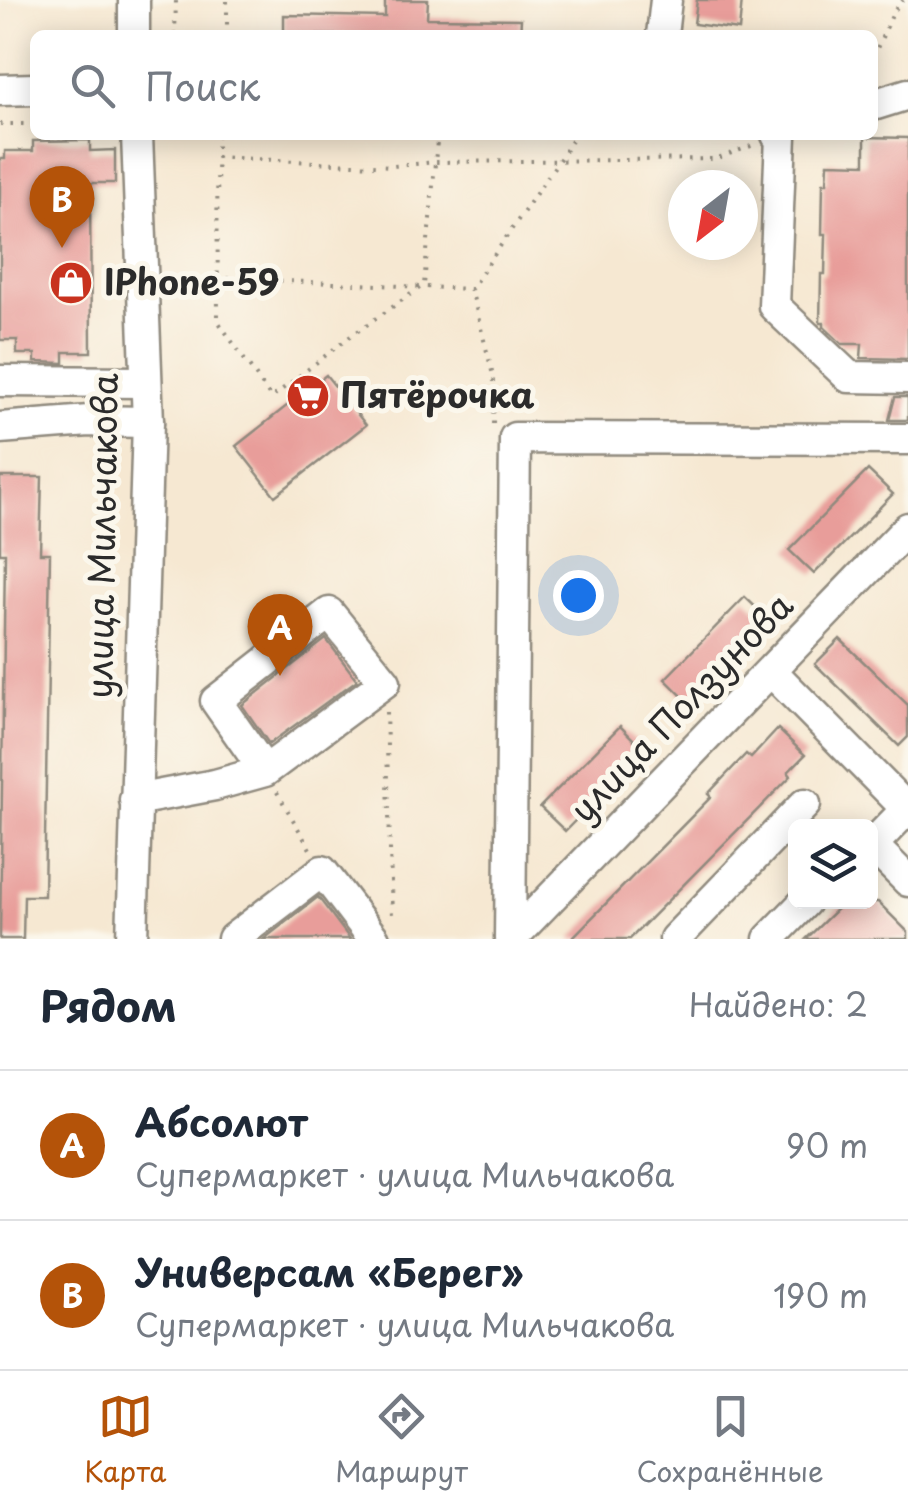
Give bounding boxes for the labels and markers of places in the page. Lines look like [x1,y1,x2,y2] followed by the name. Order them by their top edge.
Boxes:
[30,166,94,248] pin: B
[104,254,279,307] place label: IPhone-59
[48,260,94,306] shop icon: IPhone-59
[340,367,535,420] place label: Пятёрочка
[285,373,331,419] supermarket icon: Пятёрочка
[248,594,312,676] pin: A

